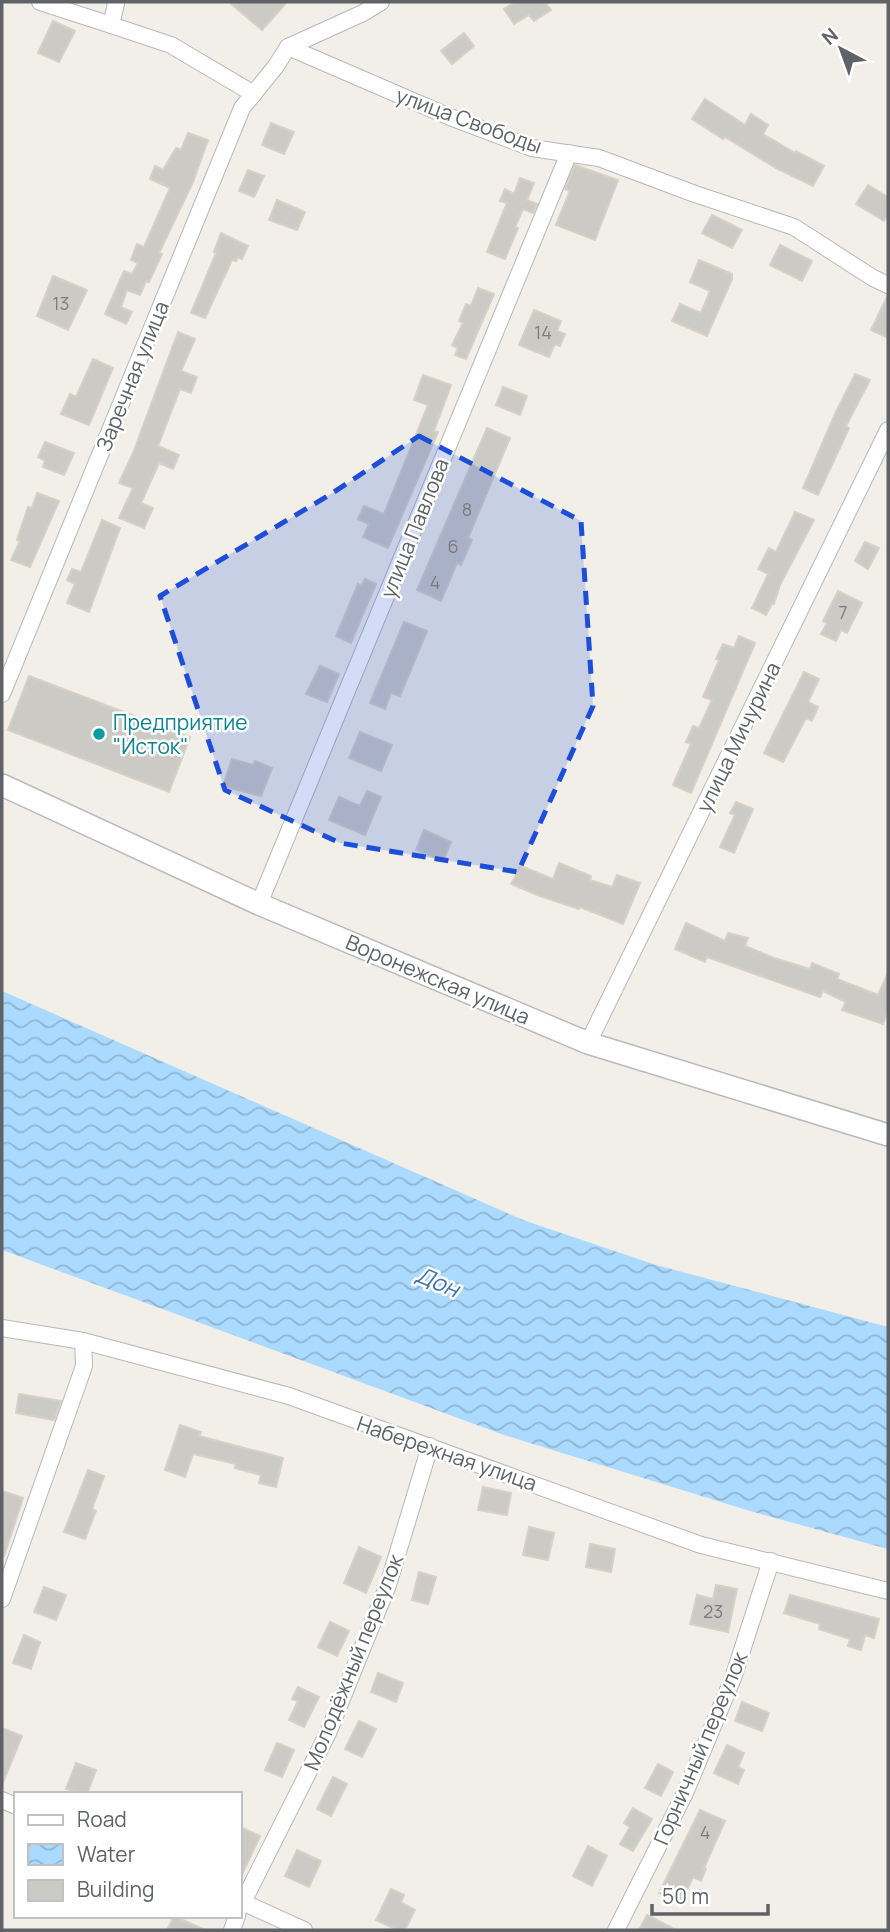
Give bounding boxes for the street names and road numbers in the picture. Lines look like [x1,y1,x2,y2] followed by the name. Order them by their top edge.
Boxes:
[392,81,546,159] street label: улица Свободы
[89,297,175,455] street label: Заречная улица
[373,454,455,602] street label: улица Павлова
[689,657,787,817] street label: улица Мичурина
[342,928,534,1030] street label: Воронежская улица
[353,1409,541,1497] street label: Набережная улица
[297,1549,409,1774] street label: Молодёжный переулок
[647,1647,754,1849] street label: Горничный переулок

